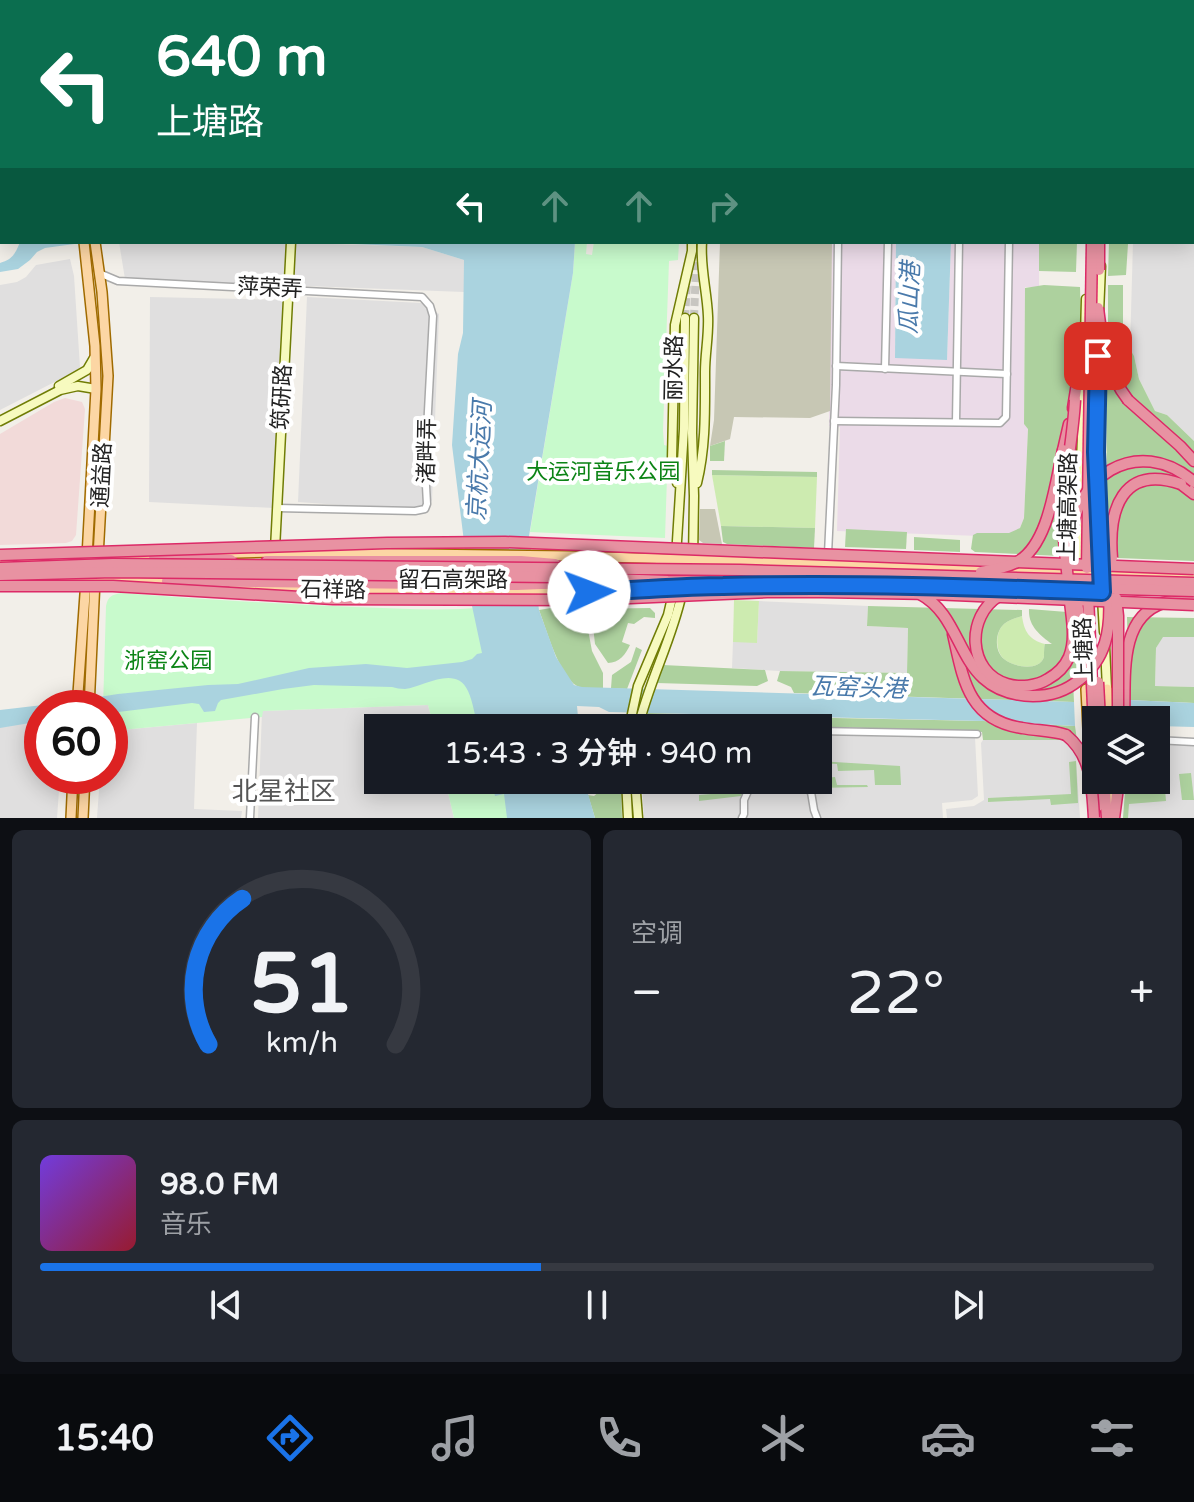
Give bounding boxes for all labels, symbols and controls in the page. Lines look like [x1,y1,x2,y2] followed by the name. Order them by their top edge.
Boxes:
[156,24,327,91] text: 640 m
[24,32,128,136] icon: left
[156,101,264,144] text: 上塘路
[449,184,493,228] icon: left
[533,184,577,228] icon: ahead
[617,184,661,228] icon: ahead
[701,184,745,228] icon: right
[894,259,926,334] water label: 瓜山港
[236,273,304,303] street label: 萍荣弄
[1064,322,1132,390] pin
[1076,334,1120,378] icon: arrive
[660,335,688,401] street label: 丽水路
[267,363,297,431] street label: 筑研路
[462,396,498,522] water label: 京杭大运河
[413,418,441,484] street label: 渚畔弄
[87,441,117,509] street label: 通益路
[1054,452,1082,562] street label: 上塘高架路
[526,459,680,485] park label: 大运河音乐公园
[547,550,631,634] position arrow
[398,567,508,593] street label: 留石高架路
[300,576,366,604] street label: 石祥路
[1070,617,1098,683] street label: 上塘路
[124,648,212,674] park label: 浙窑公园
[810,672,909,704] water label: 瓦窑头港
[24,690,128,794] speed limit sign: 60
[1082,706,1170,794] map controls
[1082,706,1170,794] button: layers
[444,735,752,772] text: 15:43 · 3 分钟 · 940 m
[232,776,336,807] district label: 北星社区
[631,918,683,949] text: 空调
[249,935,354,1035] text: 51
[847,958,945,1030] text: 22°
[631,967,662,1020] text: −
[1129,967,1154,1020] text: +
[266,1026,337,1060] text: km/h
[160,1166,279,1203] text: 98.0 FM
[160,1209,212,1240] text: 音乐
[204,1283,248,1327] icon: previous
[575,1283,619,1327] icon: pause
[946,1283,990,1327] icon: next
[262,1410,318,1466] icon: directions
[427,1410,483,1466] icon: music
[591,1410,647,1466] icon: phone
[755,1410,811,1466] icon: climate
[920,1410,976,1466] icon: car
[1084,1410,1140,1466] icon: filters
[54,1417,154,1460] text: 15:40

